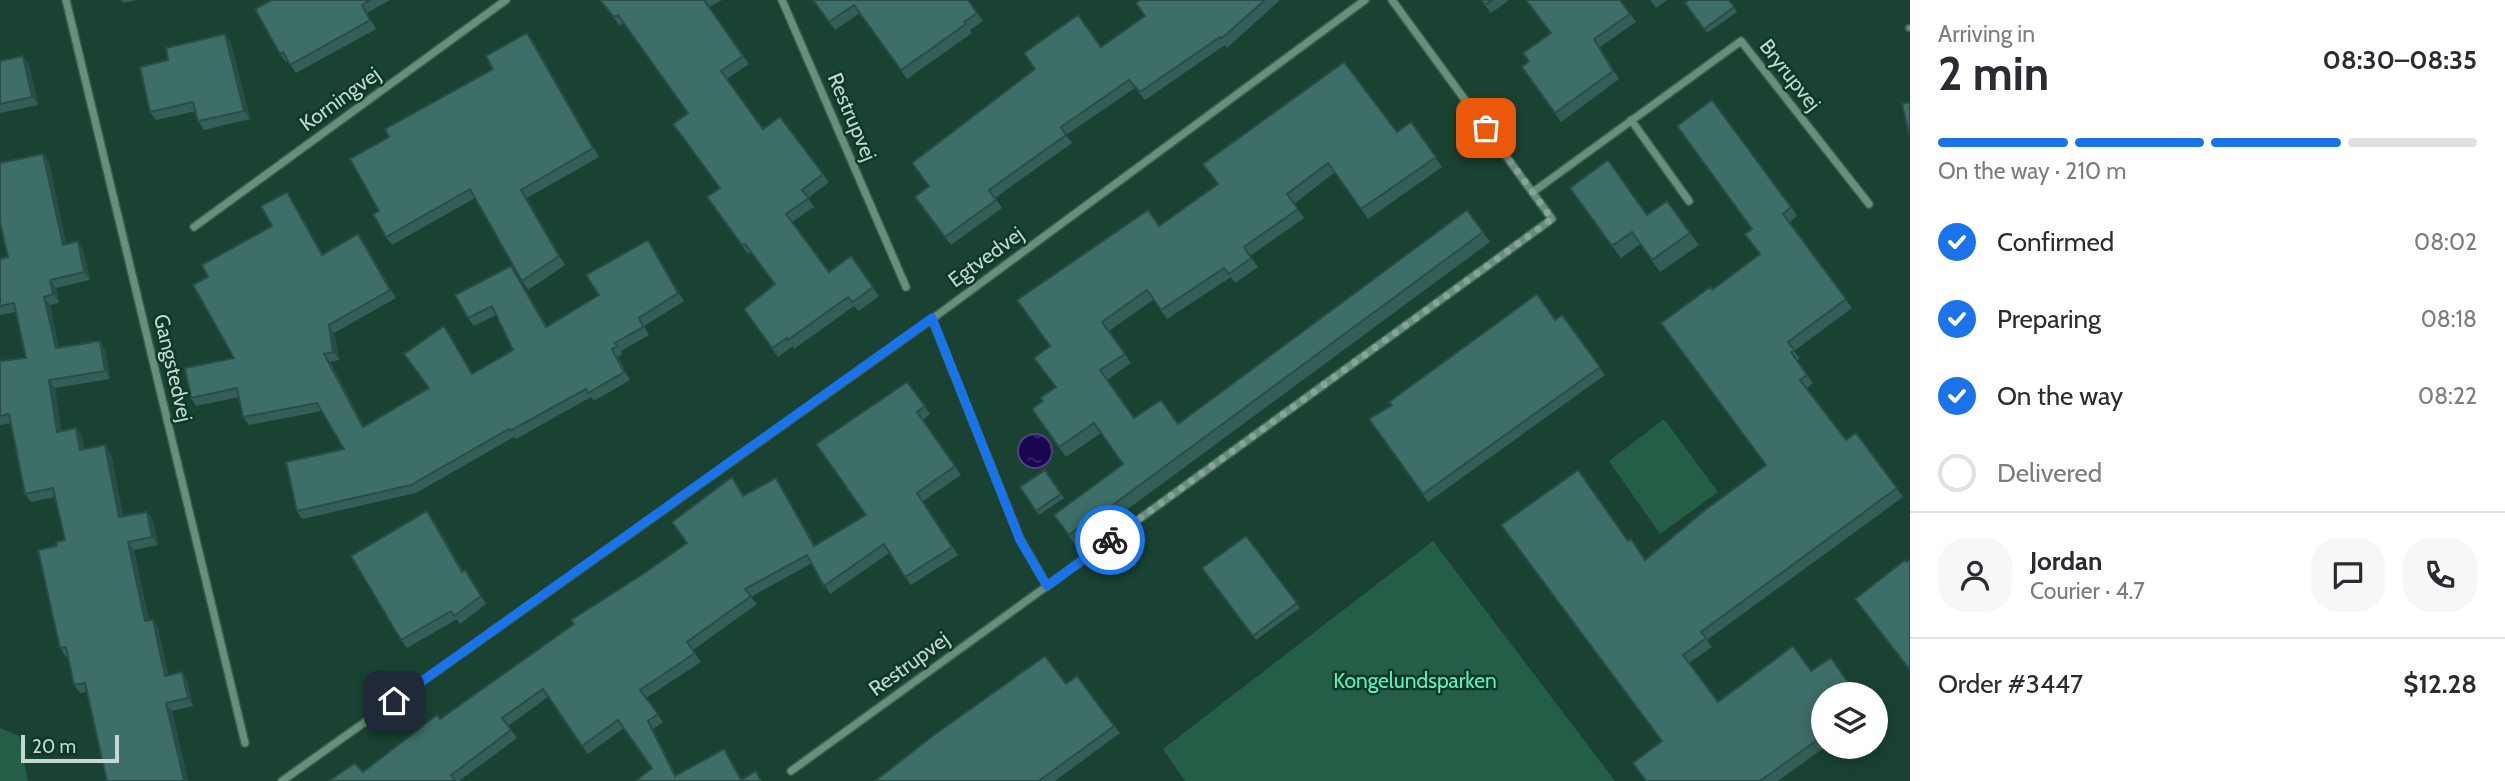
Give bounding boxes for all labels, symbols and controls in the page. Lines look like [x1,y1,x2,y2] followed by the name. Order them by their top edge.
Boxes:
[1938,20,2035,48] text: Arriving in
[1754,34,1826,116] street label: Bryrupvej
[2323,44,2477,76] text: 08:30–08:35
[1938,46,2049,102] text: 2 min
[295,61,385,137] street label: Korningvej
[822,69,882,165] street label: Restrupvej
[1456,98,1516,158] pin
[1467,109,1505,147] icon: bag
[1938,157,2126,185] text: On the way · 210 m
[943,221,1029,293] street label: Egtvedvej
[1938,223,1976,261] icon: check
[1997,226,2114,258] text: Confirmed
[2414,228,2477,256] text: 08:02
[1938,300,1976,338] icon: check
[1997,303,2101,335] text: Preparing
[2421,305,2477,333] text: 08:18
[148,312,198,424] street label: Gangstedvej
[1938,377,1976,415] icon: check
[1997,380,2123,412] text: On the way
[2418,382,2477,410] text: 08:22
[1997,457,2102,489] text: Delivered
[1075,505,1145,575] courier
[1091,521,1129,559] icon: bike
[1938,538,2012,612] button: person
[2311,538,2385,612] button: chat
[2403,538,2477,612] button: phone
[2030,545,2102,577] text: Jordan
[2030,577,2145,605] text: Courier · 4.7
[864,626,954,702] street label: Restrupvej
[1333,668,1497,693] park label: Kongelundsparken
[1938,668,2083,700] text: Order #3447
[2403,668,2477,700] text: $12.28
[364,671,424,731] pin
[375,682,413,720] icon: home
[1811,682,1888,759] map controls
[1811,682,1888,759] button: layers
[21,732,119,764] scale bar
[32,735,76,758] text: 20 m

